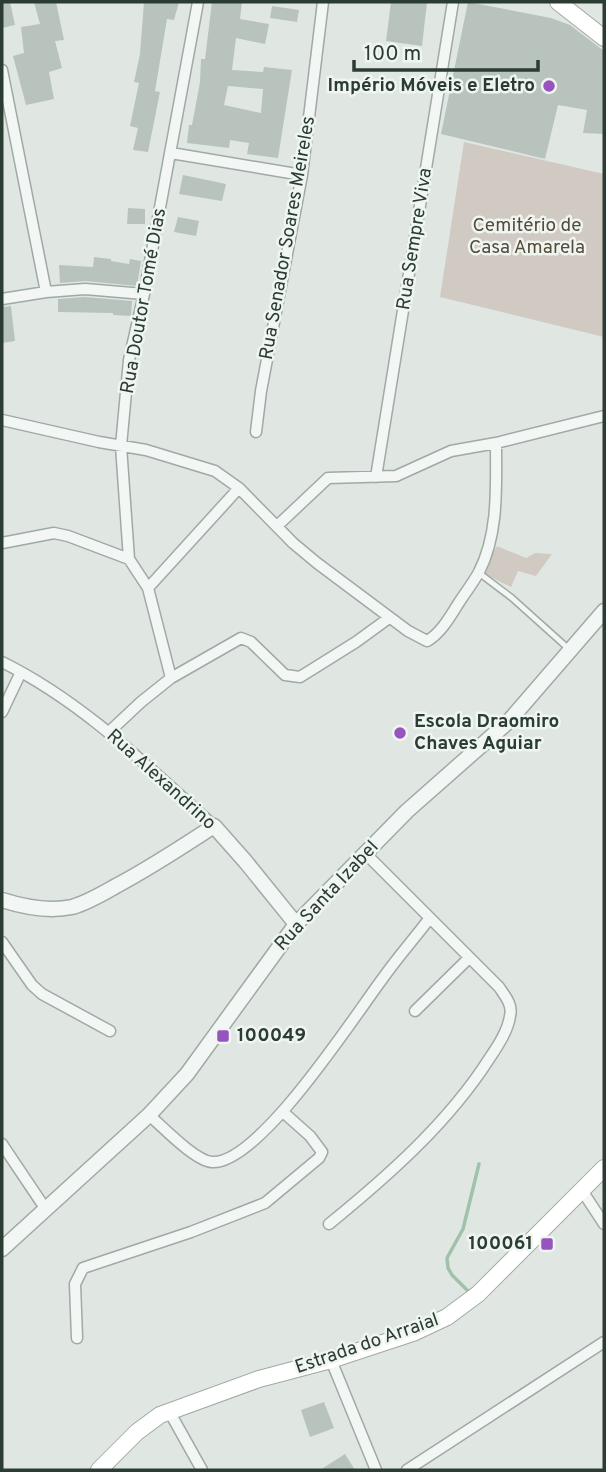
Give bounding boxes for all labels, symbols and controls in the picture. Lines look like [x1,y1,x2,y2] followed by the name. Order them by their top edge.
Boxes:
[354,28,538,72] scale bar
[364,41,421,68] text: 100 m
[328,74,535,98] place label: Império Móveis e Eletro
[541,78,557,94] marker: Império Móveis e Eletro
[255,114,321,362] street label: Rua Senador Soares Meireles
[392,166,438,312] street label: Rua Sempre Viva
[116,206,172,396] street label: Rua Doutor Tomé Dias
[469,214,585,260] park label: Cemitério de Casa Amarela
[414,710,559,756] place label: Escola Draomiro Chaves Aguiar
[101,724,221,836] street label: Rua Alexandrino
[392,725,408,741] marker: Escola Draomiro Chaves Aguiar
[270,836,384,956] street label: Rua Santa Izabel
[237,1024,306,1048] place label: 100049
[215,1028,231,1044] marker: 100049
[469,1232,533,1256] place label: 100061
[539,1236,555,1252] marker: 100061
[292,1308,442,1380] street label: Estrada do Arraial

